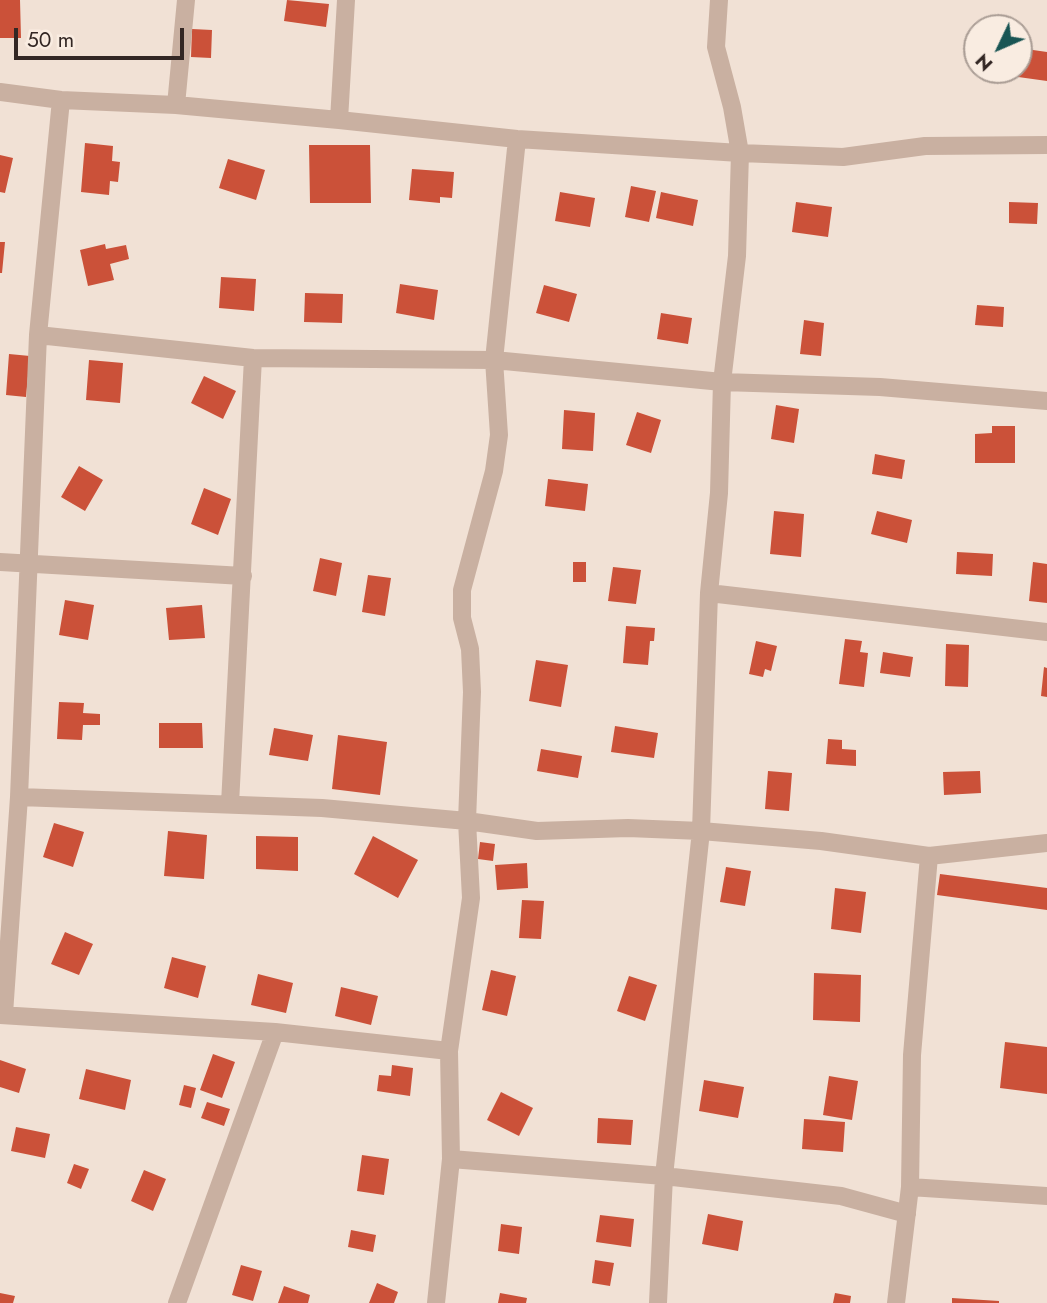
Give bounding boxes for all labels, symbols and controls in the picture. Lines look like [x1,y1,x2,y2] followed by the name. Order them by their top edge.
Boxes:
[18,14,187,58] scale bar
[963,14,1033,84] north arrow
[27,25,74,55] text: 50 m
[969,48,999,77] text: N

